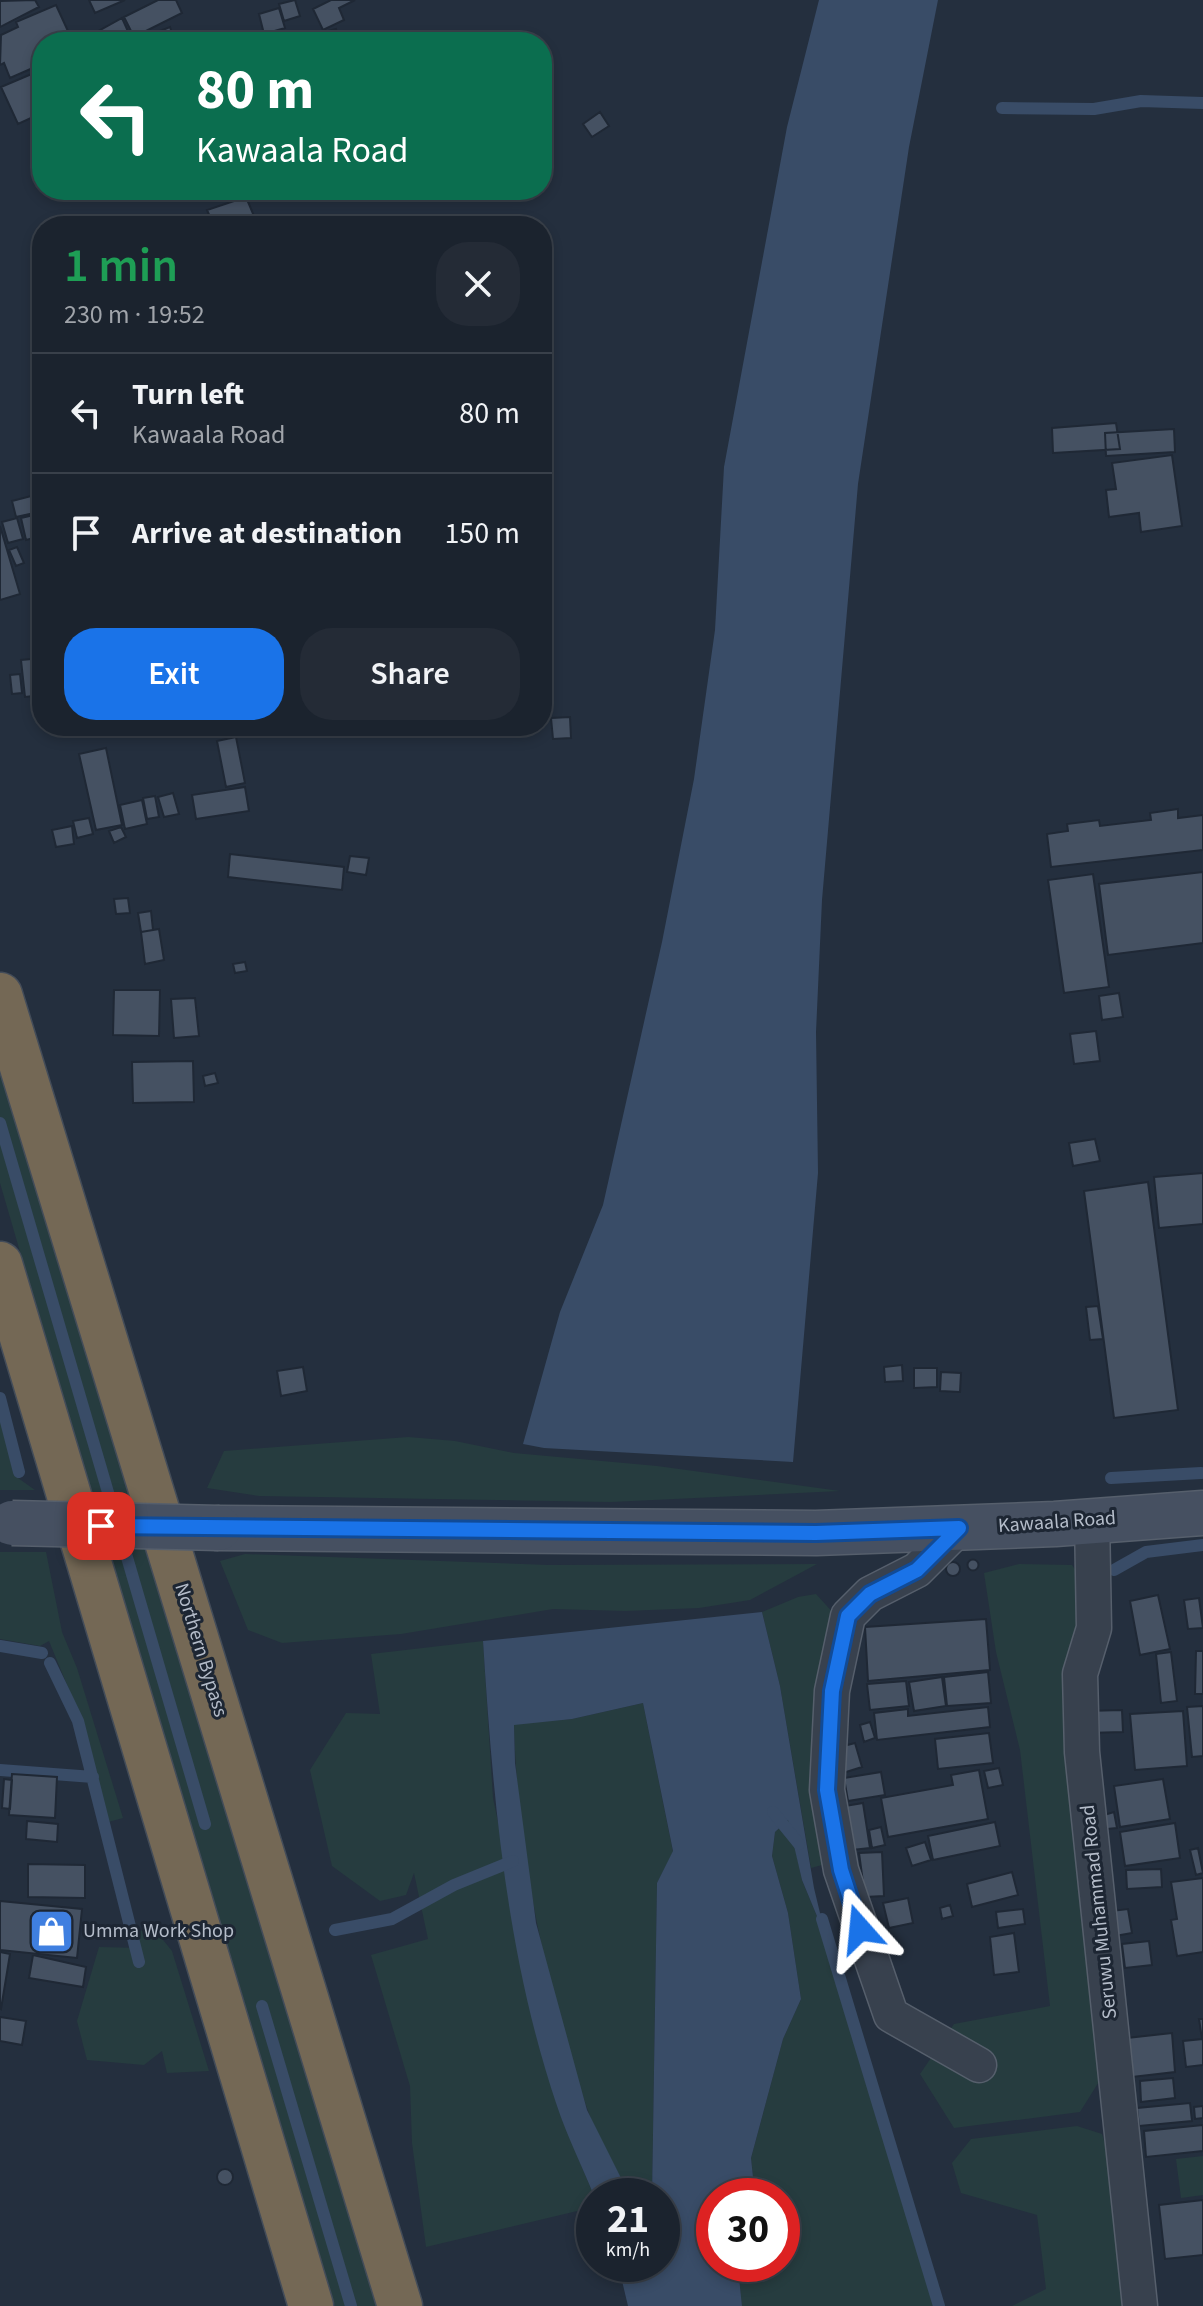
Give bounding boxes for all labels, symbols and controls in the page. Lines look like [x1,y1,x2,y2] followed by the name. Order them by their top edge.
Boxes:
[196,51,314,130] text: 80 m
[64,64,168,168] icon: left
[196,125,409,176] text: Kawaala Road
[64,232,178,300] text: 1 min
[436,242,520,326] button: close
[64,296,205,333] text: 230 m · 19:52
[132,373,244,416] text: Turn left
[64,391,108,435] icon: left
[459,392,520,435] text: 80 m
[132,416,286,453] text: Kawaala Road
[64,511,108,555] icon: arrive
[132,512,402,555] text: Arrive at destination
[444,512,520,555] text: 150 m
[64,628,284,720] button: Exit
[300,628,520,720] button: Share
[67,1492,135,1560] pin
[79,1504,123,1548] icon: arrive
[997,1504,1117,1540] street label: Kawaala Road
[167,1580,235,1720] street label: Northern Bypass
[1074,1803,1124,2021] street label: Seruwu Muhammad Road
[818,1887,902,1971] position arrow
[28,1907,76,1955] shop icon: Umma Work Shop
[83,1917,234,1945] place label: Umma Work Shop
[696,2178,800,2282] speed limit sign: 30
[607,2191,649,2248] text: 21
[606,2236,650,2264] text: km/h

